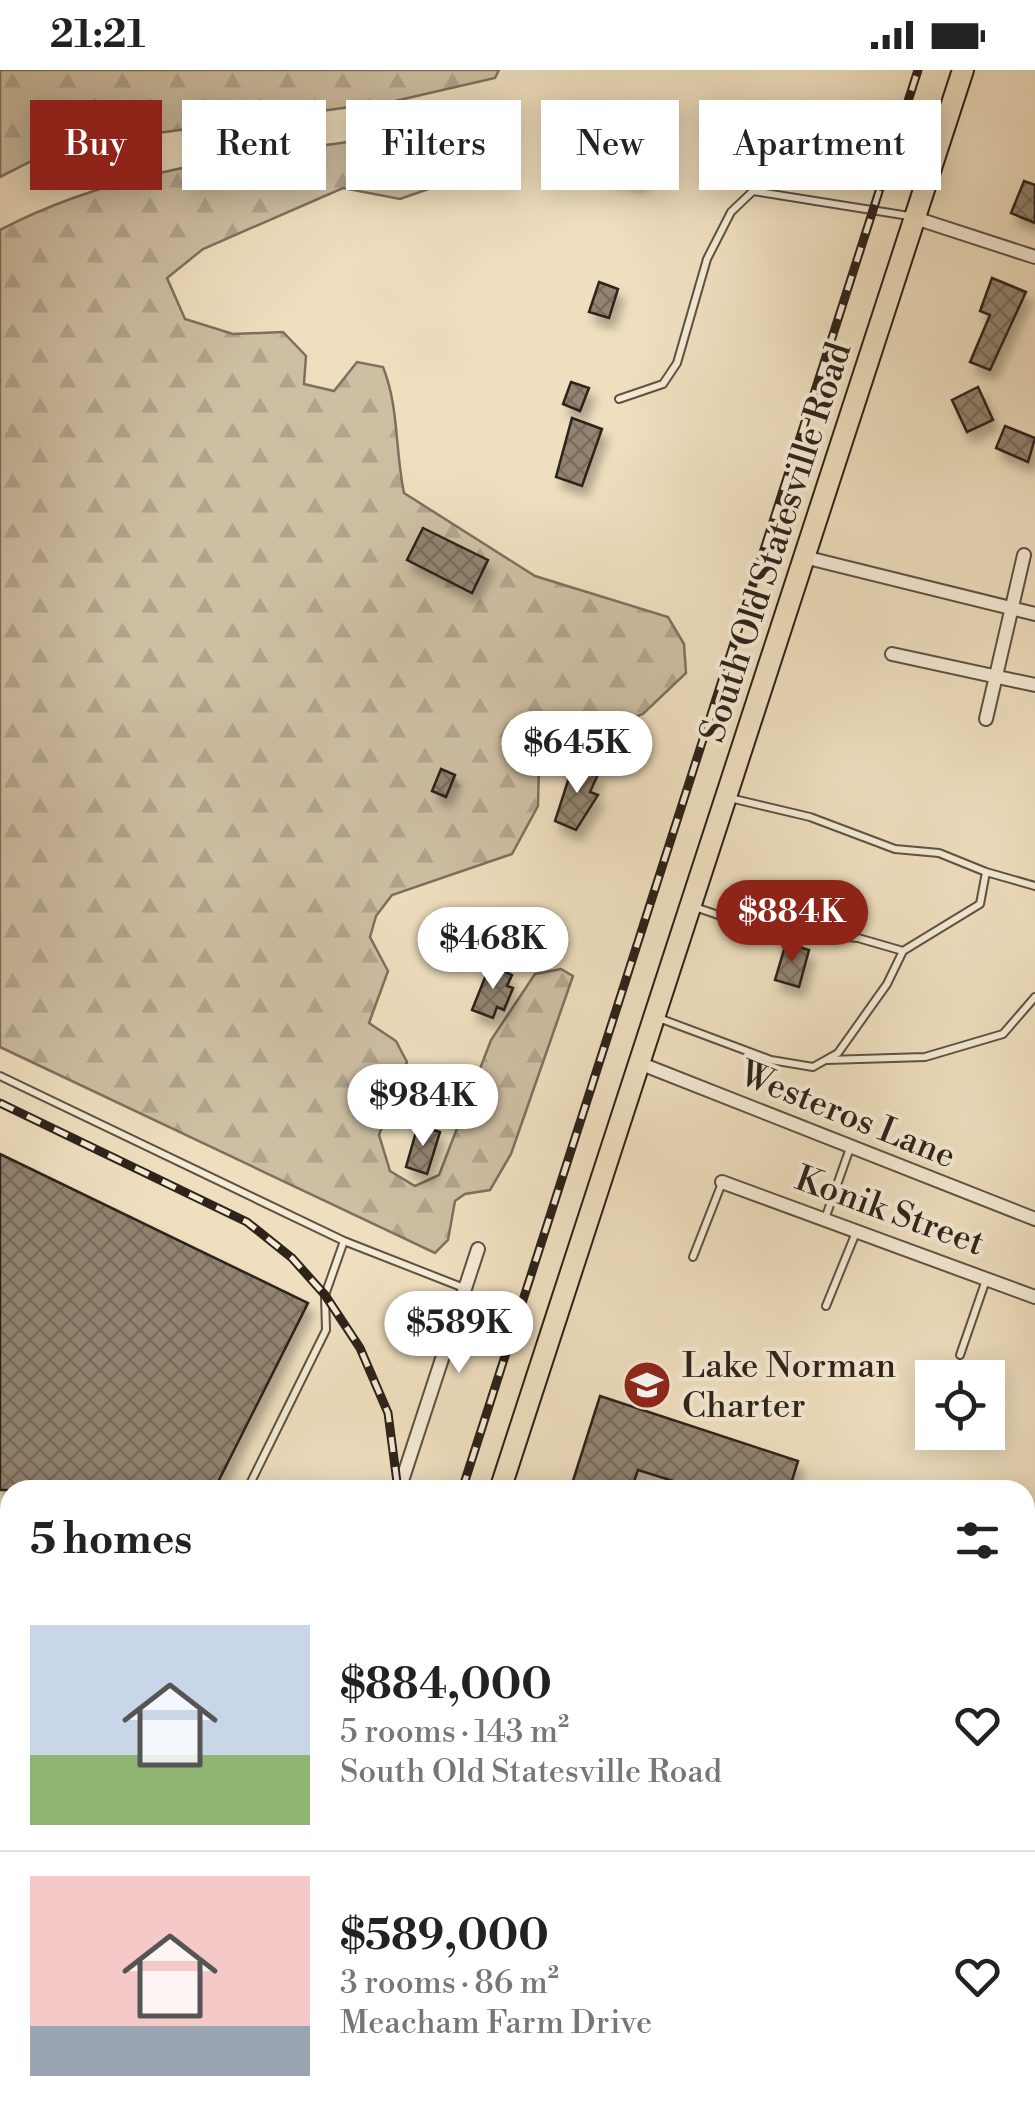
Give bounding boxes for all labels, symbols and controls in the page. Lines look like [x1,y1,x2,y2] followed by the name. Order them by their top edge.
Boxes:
[50,12,145,59] text: 21:21
[30,100,162,190] chip: Buy
[182,100,326,190] chip: Rent
[346,100,521,190] chip: Filters
[541,100,679,190] chip: New
[699,100,941,190] chip: Apartment
[691,337,861,748] street label: South Old Statesville Road
[507,711,647,796] pin: $645K
[523,723,631,763] text: $645K
[722,880,862,965] pin: $884K
[738,892,846,932] text: $884K
[423,907,563,992] pin: $468K
[440,919,546,959] text: $468K
[732,1052,962,1178] street label: Westeros Lane
[353,1064,493,1149] pin: $984K
[369,1076,477,1116] text: $984K
[789,1157,990,1265] street label: Konik Street
[389,1291,529,1376] pin: $589K
[406,1303,512,1343] text: $589K
[682,1345,896,1428] place label: Lake Norman Charter
[621,1359,673,1411] school or university icon: Lake Norman Charter
[915,1360,1005,1450] map controls
[915,1360,1005,1450] button: locate
[950,1513,1005,1568] icon: filters
[30,1514,192,1567] text: 5 homes
[340,1659,552,1712] text: $884,000
[110,1665,230,1785] icon: home
[950,1698,1005,1753] icon: heart
[340,1712,569,1752] text: 5 rooms · 143 m²
[340,1752,722,1792] text: South Old Statesville Road
[340,1910,549,1963] text: $589,000
[110,1916,230,2036] icon: home
[950,1949,1005,2004] icon: heart
[340,1963,559,2003] text: 3 rooms · 86 m²
[340,2003,652,2043] text: Meacham Farm Drive

